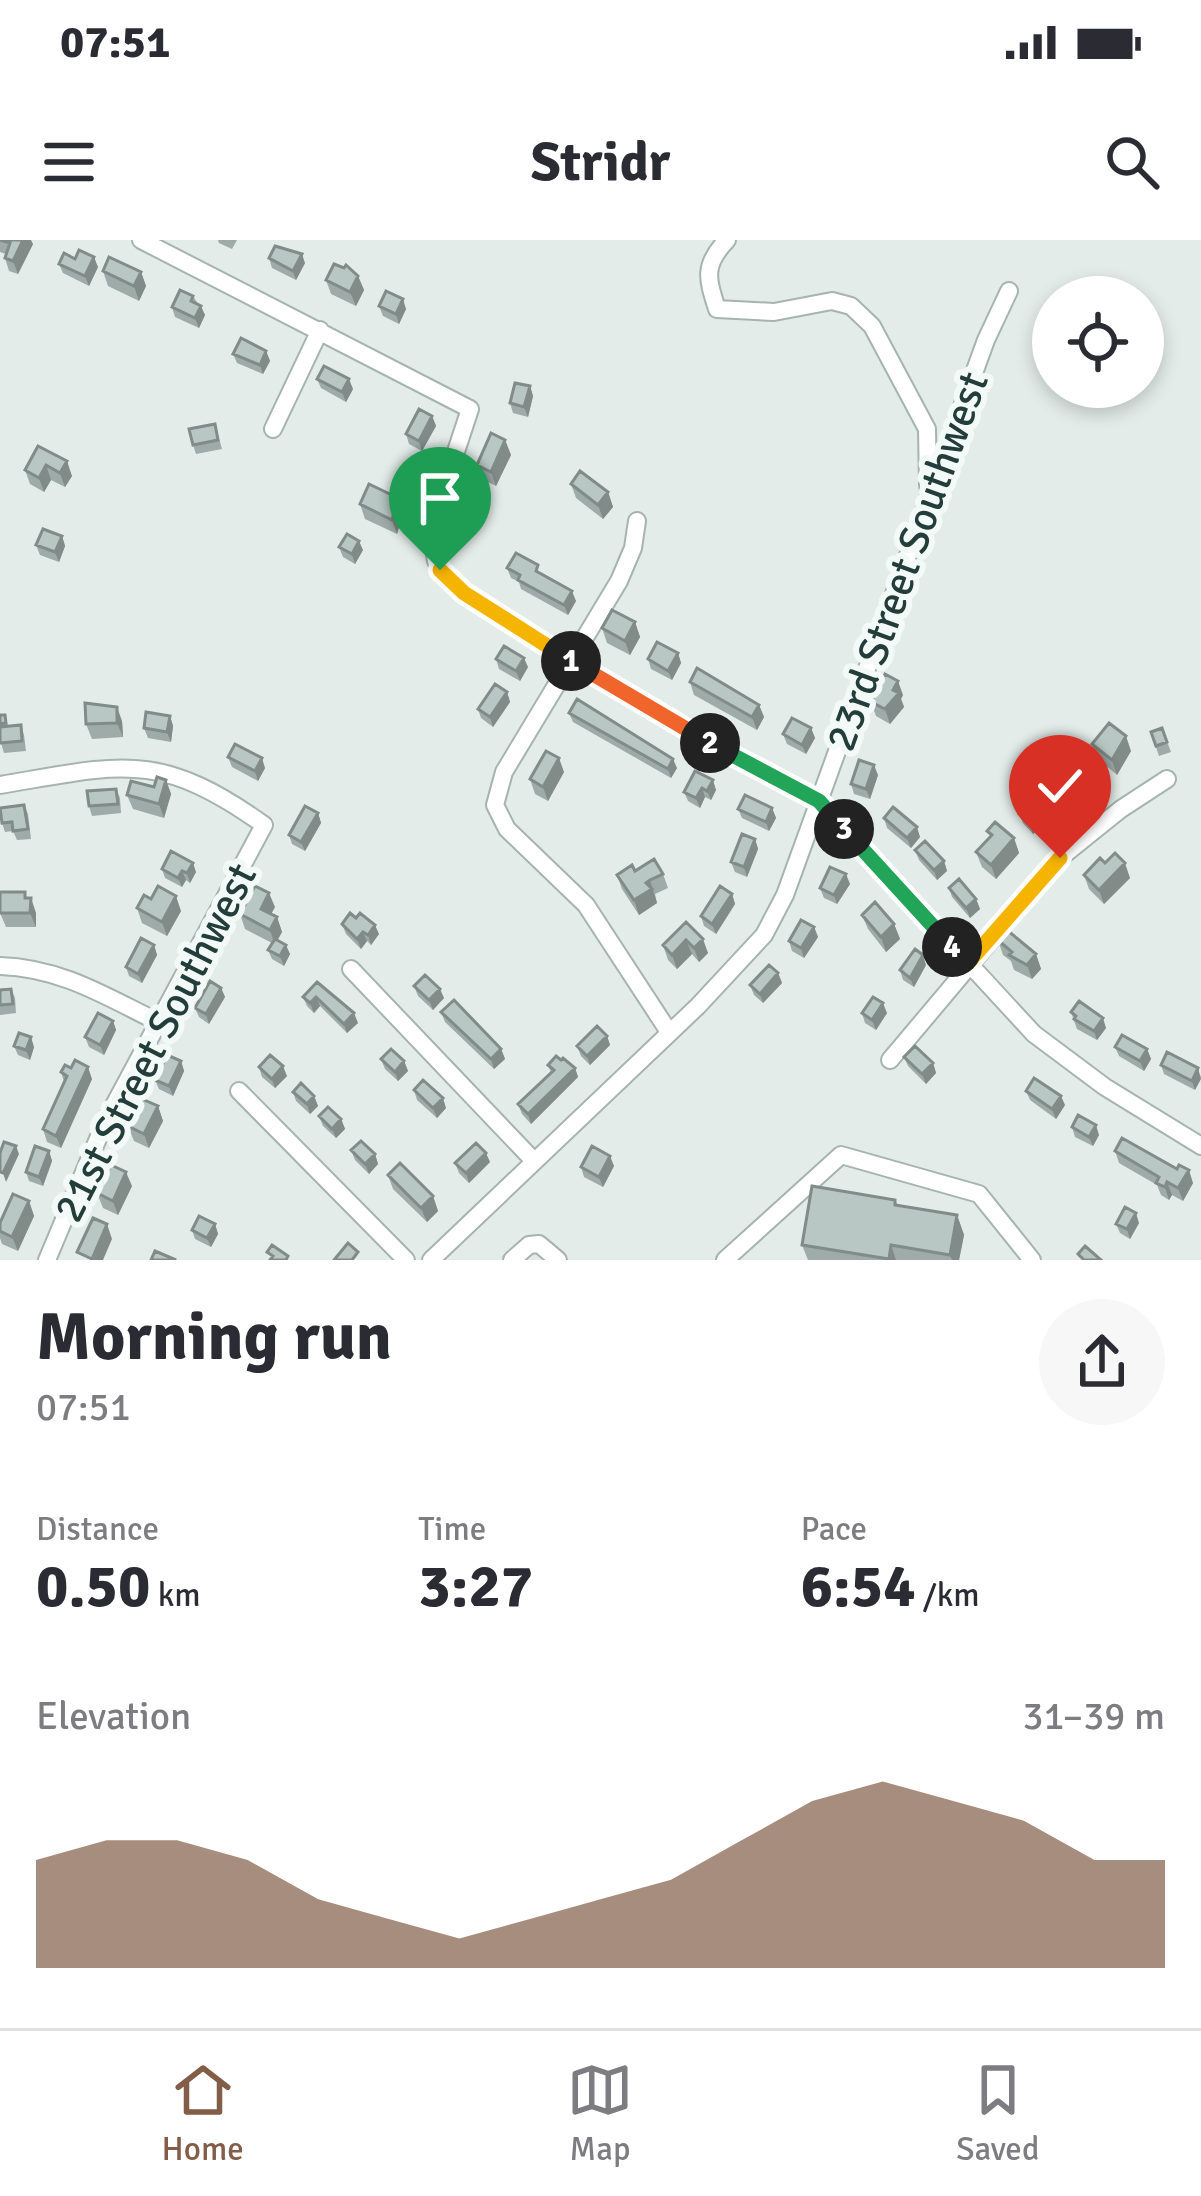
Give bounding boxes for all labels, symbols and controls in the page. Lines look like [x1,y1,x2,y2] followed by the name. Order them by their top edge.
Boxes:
[60,15,170,70] text: 07:51
[36,129,102,195] icon: menu
[531,129,670,196] text: Stridr
[1099,129,1165,195] icon: search
[1032,276,1164,408] map controls
[1032,276,1164,408] button: locate
[815,365,1000,758] street label: 23rd Street Southwest
[389,447,491,570] pin
[407,465,473,531] icon: arrive
[541,631,601,691] pin: 1
[562,640,580,681] text: 1
[680,713,740,773] pin: 2
[701,722,719,763] text: 2
[1009,735,1111,858] pin
[1027,753,1093,819] icon: check
[814,799,874,859] pin: 3
[835,808,853,849] text: 3
[43,855,268,1230] street label: 21st Street Southwest
[922,917,982,977] pin: 4
[943,926,961,967] text: 4
[36,1297,392,1378] text: Morning run
[1039,1299,1165,1425] button: share
[36,1383,131,1431] text: 07:51
[36,1509,159,1550] text: Distance
[418,1509,486,1550] text: Time
[801,1509,867,1550] text: Pace
[36,1550,150,1624] text: 0.50
[418,1550,533,1624] text: 3:27
[801,1550,916,1624] text: 6:54
[150,1575,201,1616] text: km
[916,1575,980,1616] text: /km
[36,1692,191,1740] text: Elevation
[1022,1692,1165,1740] text: 31–39 m
[162,2057,244,2170] tab: Home
[567,2057,633,2170] tab: Map
[956,2057,1039,2170] tab: Saved

